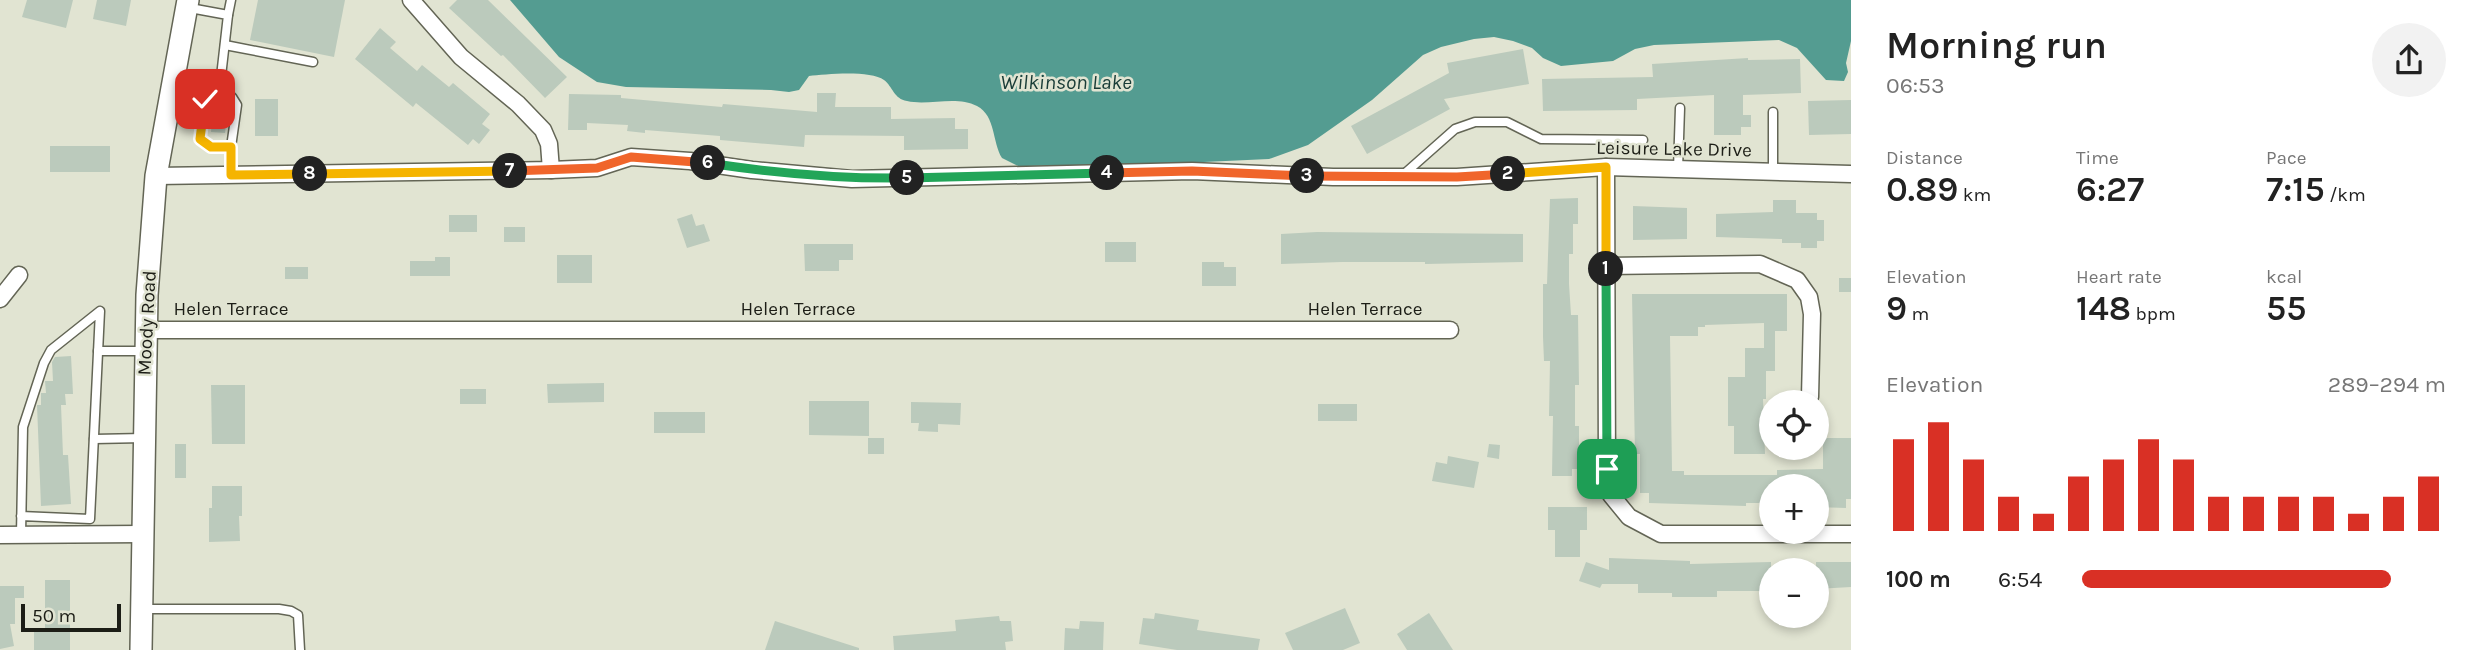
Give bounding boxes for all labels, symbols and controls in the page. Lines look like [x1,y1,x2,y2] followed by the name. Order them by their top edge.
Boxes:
[1886,23,2107,68] text: Morning run
[2372,23,2446,97] button: share
[175,69,235,129] pin
[1000,70,1132,94] water label: Wilkinson Lake
[1886,72,1945,99] text: 06:53
[186,80,224,118] icon: check
[1596,137,1752,161] street label: Leisure Lake Drive
[690,146,726,180] pin: 6
[1886,147,1963,169] text: Distance
[2076,147,2119,169] text: Time
[2266,147,2307,169] text: Pace
[702,151,713,173] text: 6
[492,154,528,188] pin: 7
[292,156,328,192] pin: 8
[1090,156,1124,190] pin: 4
[1490,156,1526,192] pin: 2
[1290,158,1324,194] pin: 3
[505,159,514,181] text: 7
[890,160,925,196] pin: 5
[1101,161,1112,183] text: 4
[303,162,316,184] text: 8
[1502,162,1513,184] text: 2
[1301,164,1312,186] text: 3
[901,166,912,188] text: 5
[1886,169,1958,210] text: 0.89
[2076,169,2144,210] text: 6:27
[2266,169,2325,210] text: 7:15
[1958,184,1991,206] text: km
[2325,184,2366,206] text: /km
[1588,252,1624,286] pin: 1
[1602,257,1609,279] text: 1
[1886,266,1966,288] text: Elevation
[2076,266,2162,288] text: Heart rate
[2266,266,2302,288] text: kcal
[133,270,161,376] street label: Moody Road
[1886,288,1907,329] text: 9
[2076,288,2131,329] text: 148
[2266,288,2306,329] text: 55
[173,298,289,320] street label: Helen Terrace
[740,298,856,320] street label: Helen Terrace
[1307,298,1423,320] street label: Helen Terrace
[1907,303,1929,325] text: m
[2131,303,2176,325] text: bpm
[1886,371,1983,398] text: Elevation
[2328,371,2446,398] text: 289–294 m
[1759,390,1829,628] map controls
[1759,390,1829,460] button: locate
[1577,439,1637,499] pin
[1588,450,1626,488] icon: arrive
[1759,474,1829,544] button: +
[1759,558,1829,628] button: −
[1886,566,1951,593] text: 100 m
[1998,566,2042,593] text: 6:54
[21,601,121,633] scale bar
[32,605,76,627] text: 50 m

